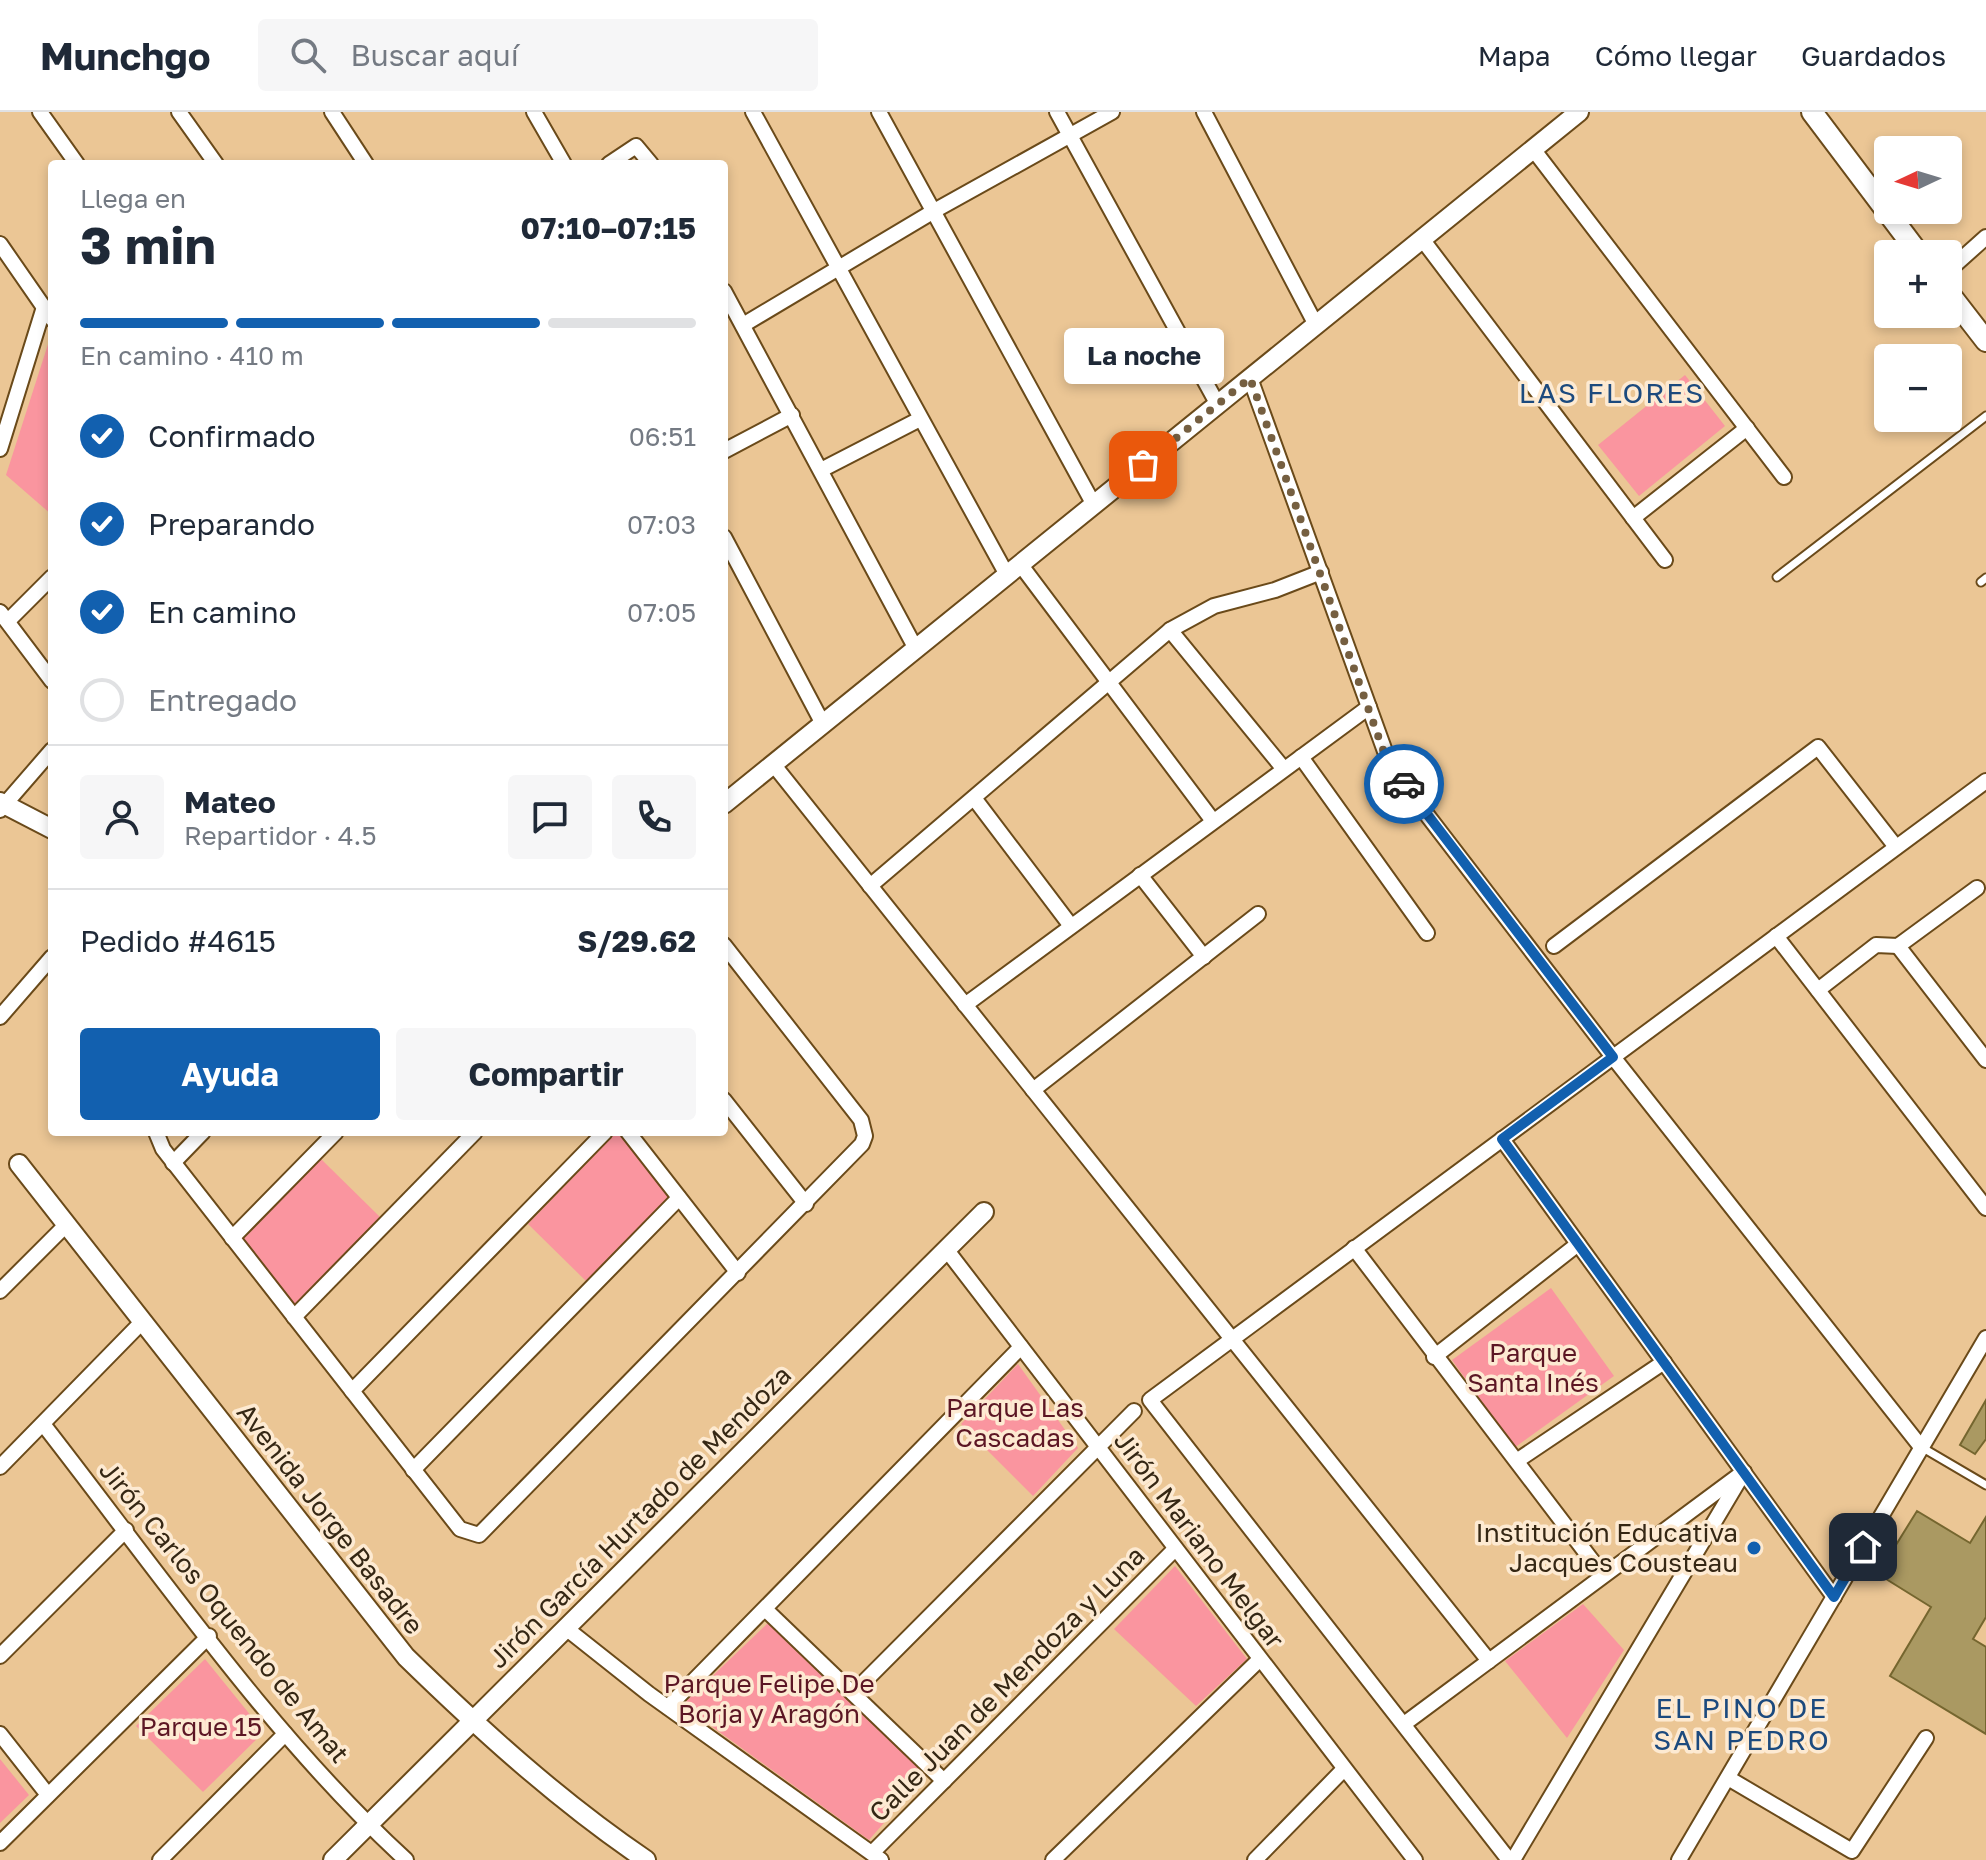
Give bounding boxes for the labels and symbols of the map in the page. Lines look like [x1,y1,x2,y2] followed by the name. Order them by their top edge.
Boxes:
[1874,136,1962,224] north arrow
[1063,329,1223,385] callout: La noche
[1519,376,1705,409] district label: LAS FLORES
[1109,431,1177,499] pin
[1364,744,1444,824] courier
[1467,1337,1599,1398] park label: Parque Santa Inés
[482,1359,797,1674] street label: Jirón García Hurtado de Mendoza
[946,1392,1084,1453] park label: Parque Las Cascadas
[231,1397,430,1640] street label: Avenida Jorge Basadre
[1108,1425,1291,1654] street label: Jirón Mariano Melgar
[93,1455,356,1769] street label: Jirón Carlos Oquendo de Amat
[1829,1513,1897,1581] pin
[1476,1517,1738,1578] place label: Institución Educativa Jacques Cousteau
[1745,1539,1763,1557] marker: Institución Educativa Jacques Cousteau
[863,1540,1151,1828] street label: Calle Juan de Mendoza y Luna
[663,1668,875,1729] park label: Parque Felipe De Borja y Aragón
[1653,1691,1831,1756] district label: EL PINO DE SAN PEDRO
[140,1711,262,1742] park label: Parque 15

